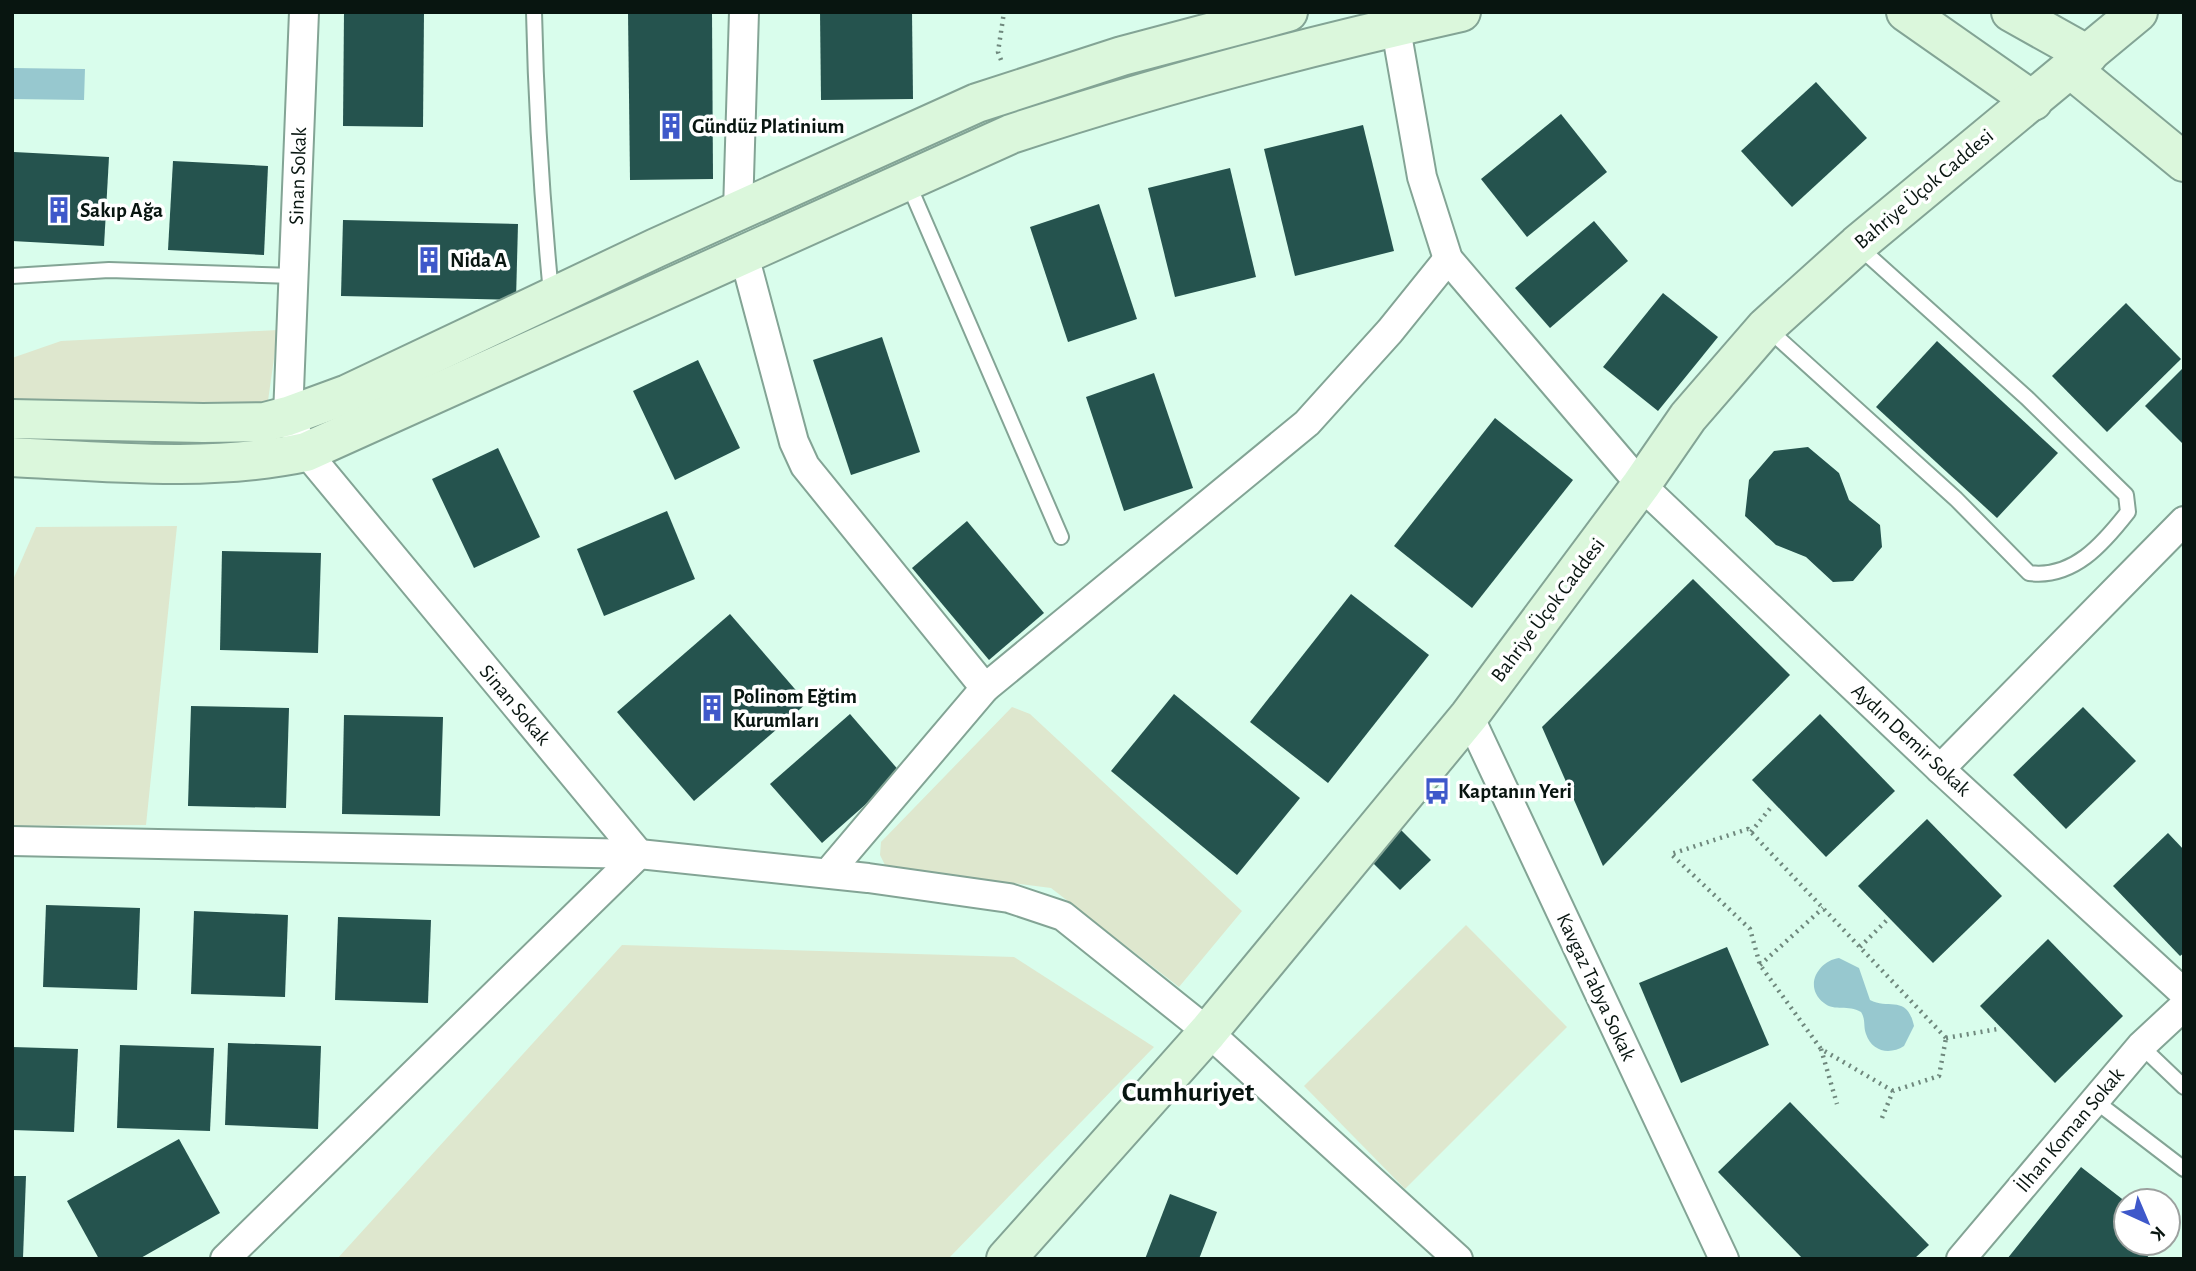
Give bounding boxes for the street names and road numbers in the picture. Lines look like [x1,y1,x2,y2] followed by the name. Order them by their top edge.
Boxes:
[1850,124,1997,253] street label: Bahriye Üçok Caddesi
[286,126,310,225] street label: Sinan Sokak
[1486,534,1609,686] street label: Bahriye Üçok Caddesi
[476,661,555,750] street label: Sinan Sokak
[1847,680,1975,801] street label: Aydın Demir Sokak
[1553,910,1640,1064] street label: Kavgaz Tabya Sokak
[2011,1063,2128,1196] street label: İlhan Koman Sokak

